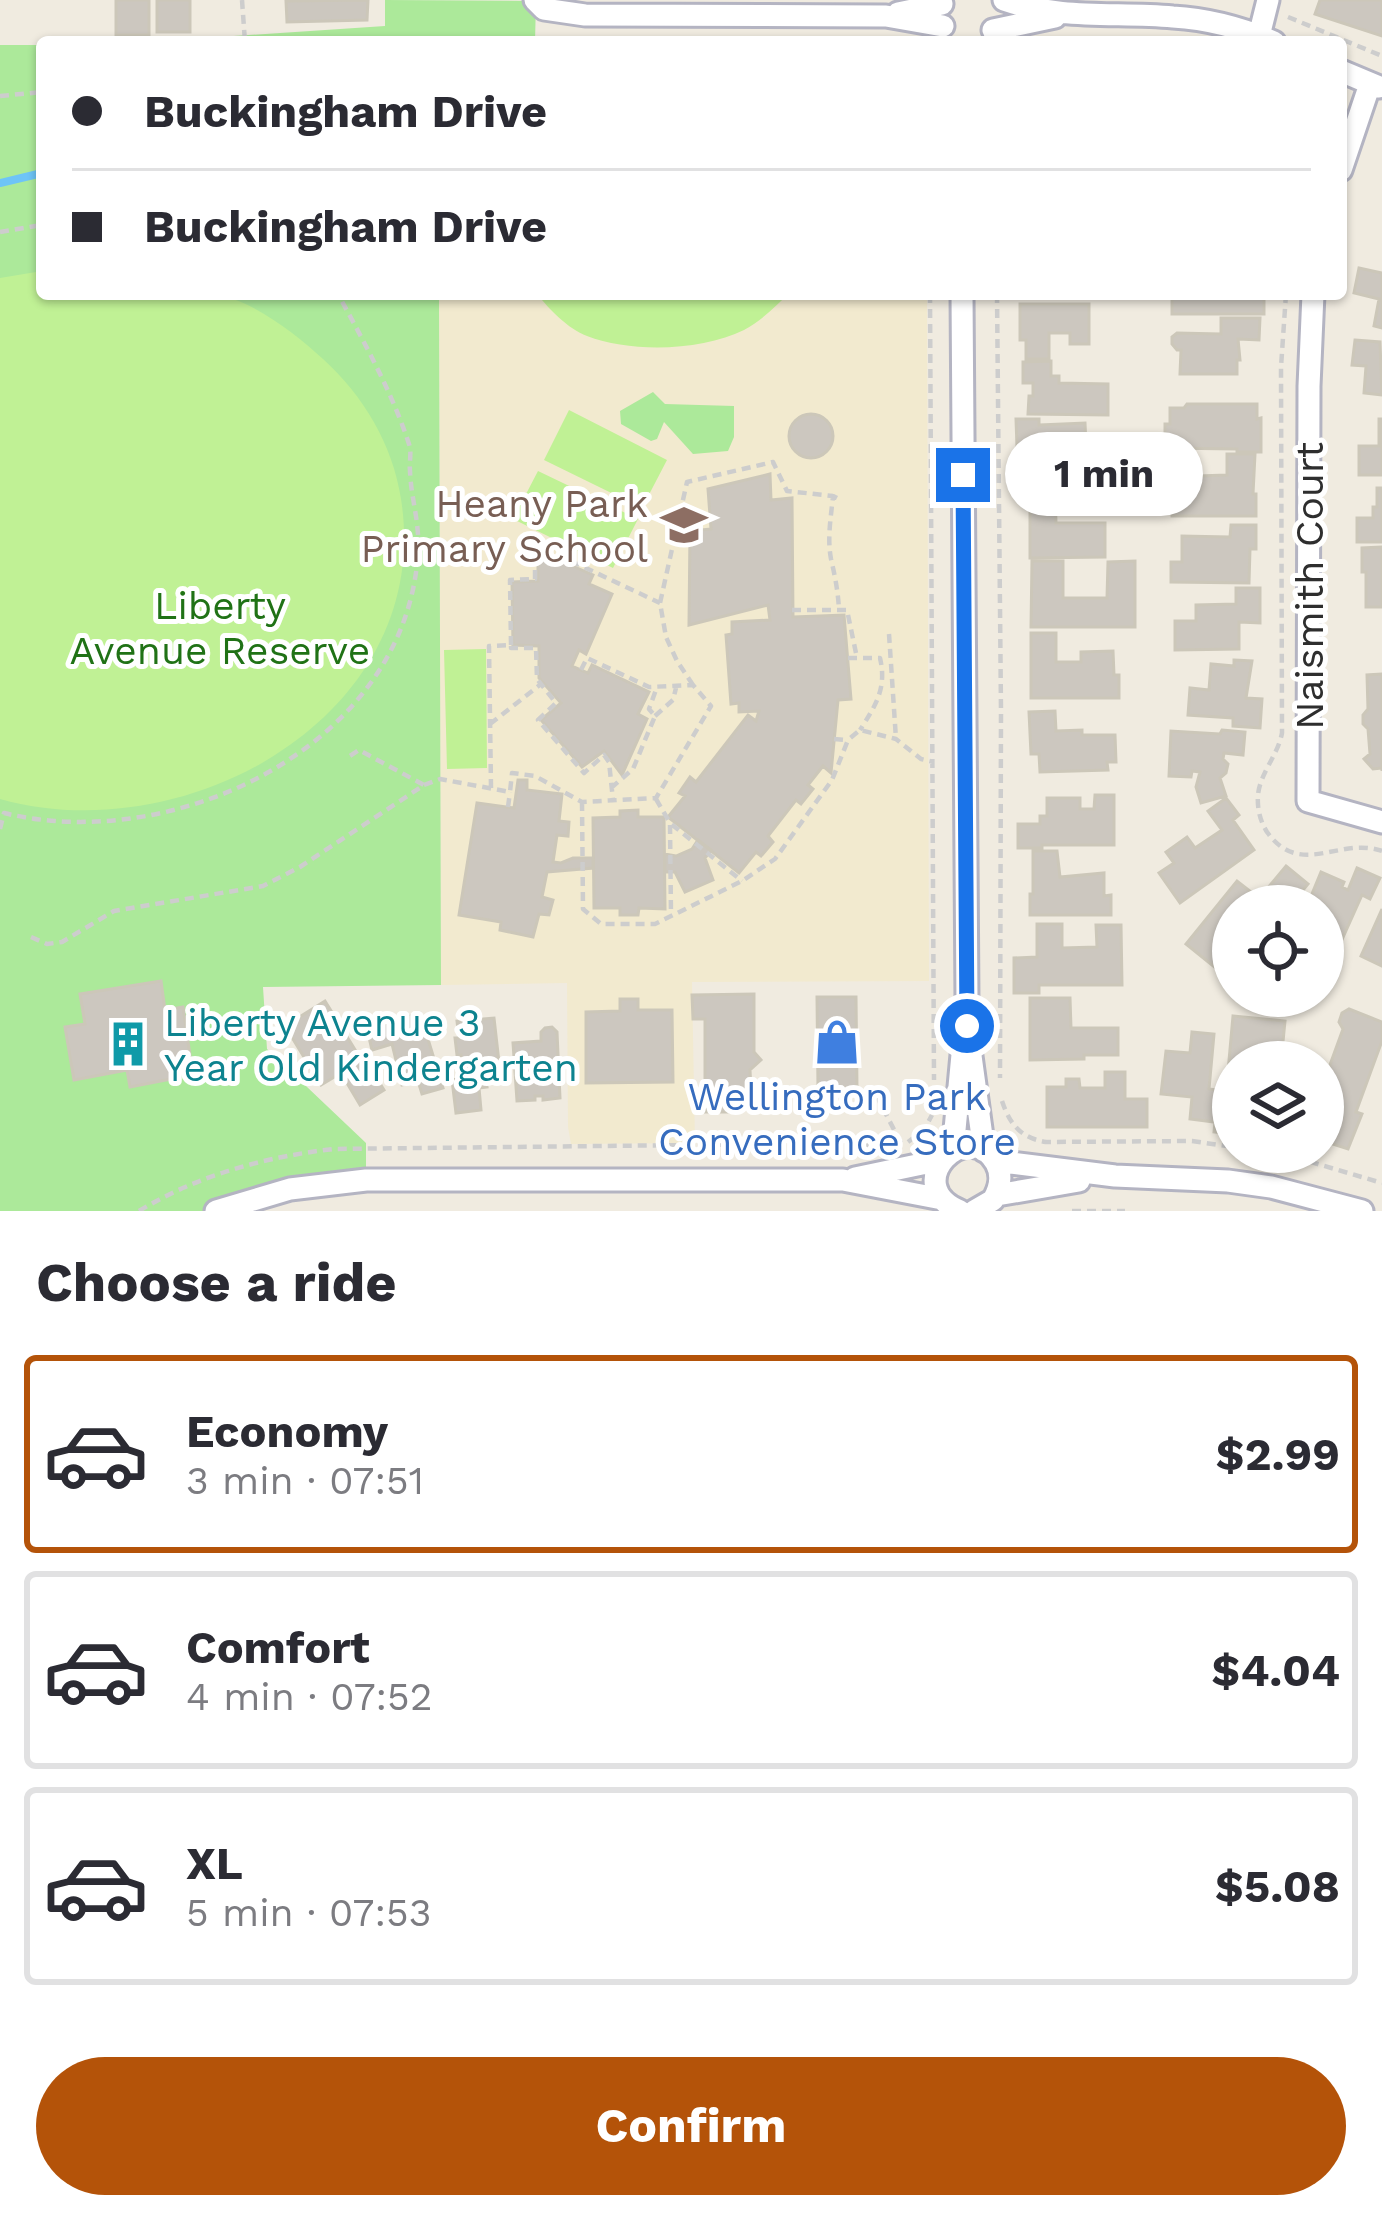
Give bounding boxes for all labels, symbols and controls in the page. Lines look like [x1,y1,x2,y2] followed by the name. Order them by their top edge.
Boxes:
[144,85,547,138] text: Buckingham Drive
[144,200,547,253] text: Buckingham Drive
[1005,433,1203,517] callout: 1 min
[1287,442,1332,730] street label: Naismith Court
[936,448,990,502] route end
[1054,451,1154,496] text: 1 min
[361,481,648,571] place label: Heany Park Primary School
[659,500,709,550] school or university icon: Heany Park Primary School
[70,583,370,673] park label: Liberty Avenue Reserve
[1212,885,1344,1173] map controls
[1212,885,1344,1017] button: locate
[940,999,994,1053] route start
[164,1000,578,1090] place label: Liberty Avenue 3 Year Old Kindergarten
[812,1017,862,1067] shop icon: Wellington Park Convenience Store
[103,1019,153,1069] building icon: Liberty Avenue 3 Year Old Kindergarten
[1212,1041,1344,1173] button: layers
[658,1074,1016,1164] place label: Wellington Park Convenience Store
[36,1251,397,1314] text: Choose a ride
[42,1400,150,1508] icon: car
[186,1405,388,1458] text: Economy
[1216,1428,1340,1481] text: $2.99
[186,1458,424,1503] text: 3 min · 07:51
[42,1616,150,1724] icon: car
[186,1621,370,1674] text: Comfort
[1212,1644,1340,1697] text: $4.04
[186,1674,433,1719] text: 4 min · 07:52
[42,1832,150,1940] icon: car
[186,1837,243,1890] text: XL
[1215,1860,1340,1913] text: $5.08
[186,1890,431,1935] text: 5 min · 07:53
[36,2057,1346,2195] button: Confirm

